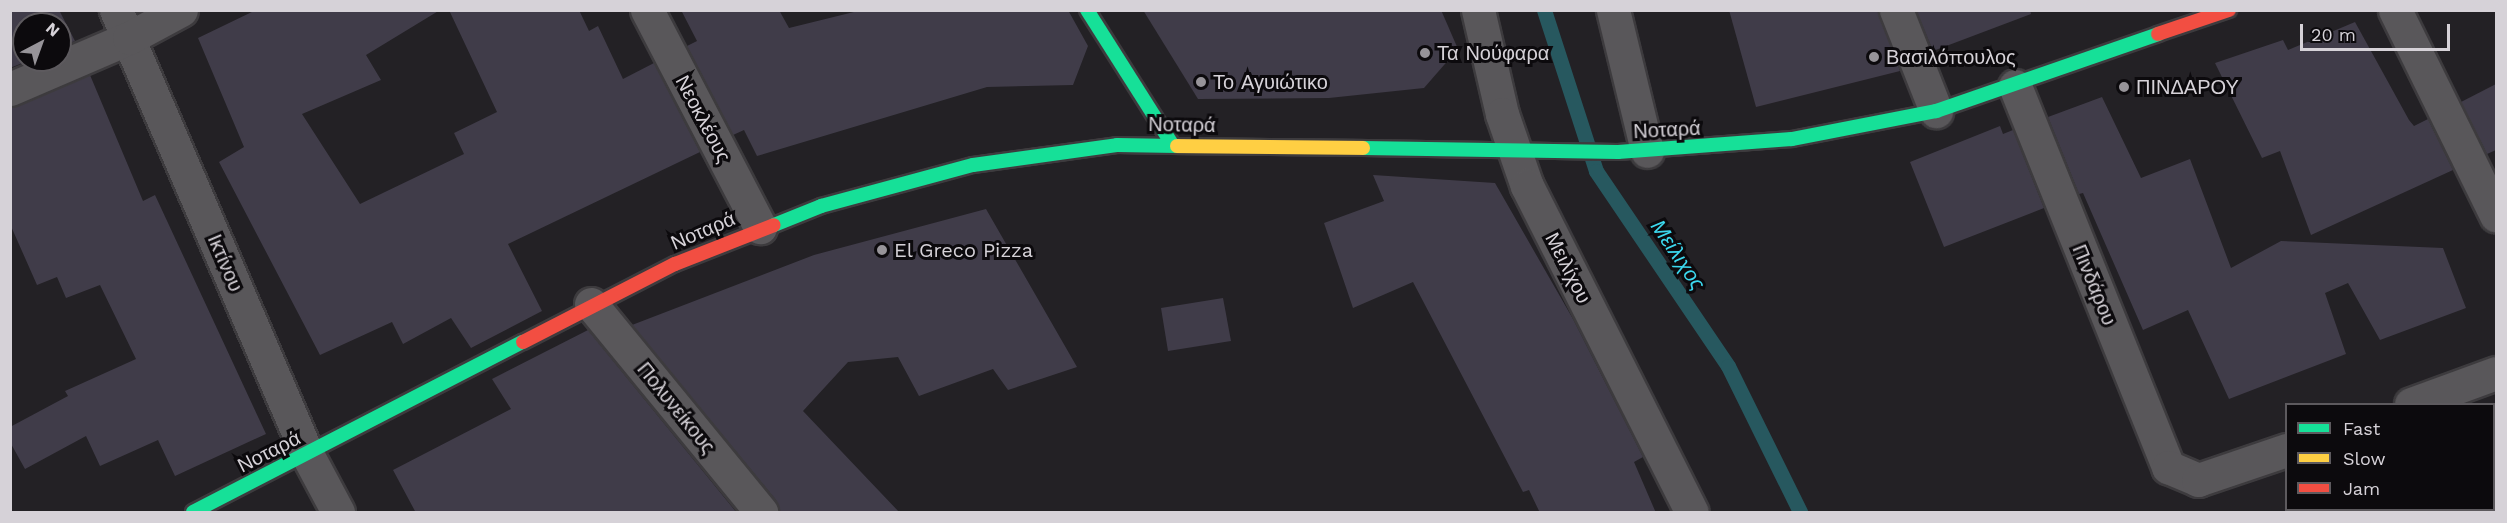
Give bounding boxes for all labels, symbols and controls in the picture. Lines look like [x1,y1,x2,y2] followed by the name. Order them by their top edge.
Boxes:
[12,12,72,72] north arrow
[2303,12,2453,50] scale bar
[42,18,64,41] text: N
[2311,24,2356,45] text: 20 m
[1437,41,1549,65] place label: Τα Νούφαρα
[1886,45,2016,69] place label: Βασιλόπουλος
[1418,46,1432,60] marker: Τα Νούφαρα
[1867,50,1881,64] marker: Βασιλόπουλος
[1213,70,1328,94] place label: Το Αγυιώτικο
[670,71,736,167] street label: Νεοκλέους
[1194,75,1208,89] marker: Το Αγυιώτικο
[2136,75,2239,99] place label: ΠΙΝΔΑΡΟΥ
[2117,80,2131,94] marker: ΠΙΝΔΑΡΟΥ
[1148,112,1216,138] street label: Νοταρά
[1633,116,1701,144] street label: Νοταρά
[667,207,739,255] street label: Νοταρά
[1645,215,1711,295] water label: Μείλιχος
[1540,228,1596,308] street label: Μειλίχου
[202,231,248,295] street label: Ικτίνου
[894,238,1034,262] place label: El Greco Pizza
[2067,241,2121,329] street label: Πινδάρου
[875,243,889,257] marker: El Greco Pizza
[632,358,720,458] street label: Πολυνείκους
[2285,403,2495,511] legend
[2343,418,2380,439] text: Fast
[234,426,304,478] street label: Νοταρά
[2343,448,2386,469] text: Slow
[2343,478,2380,499] text: Jam

